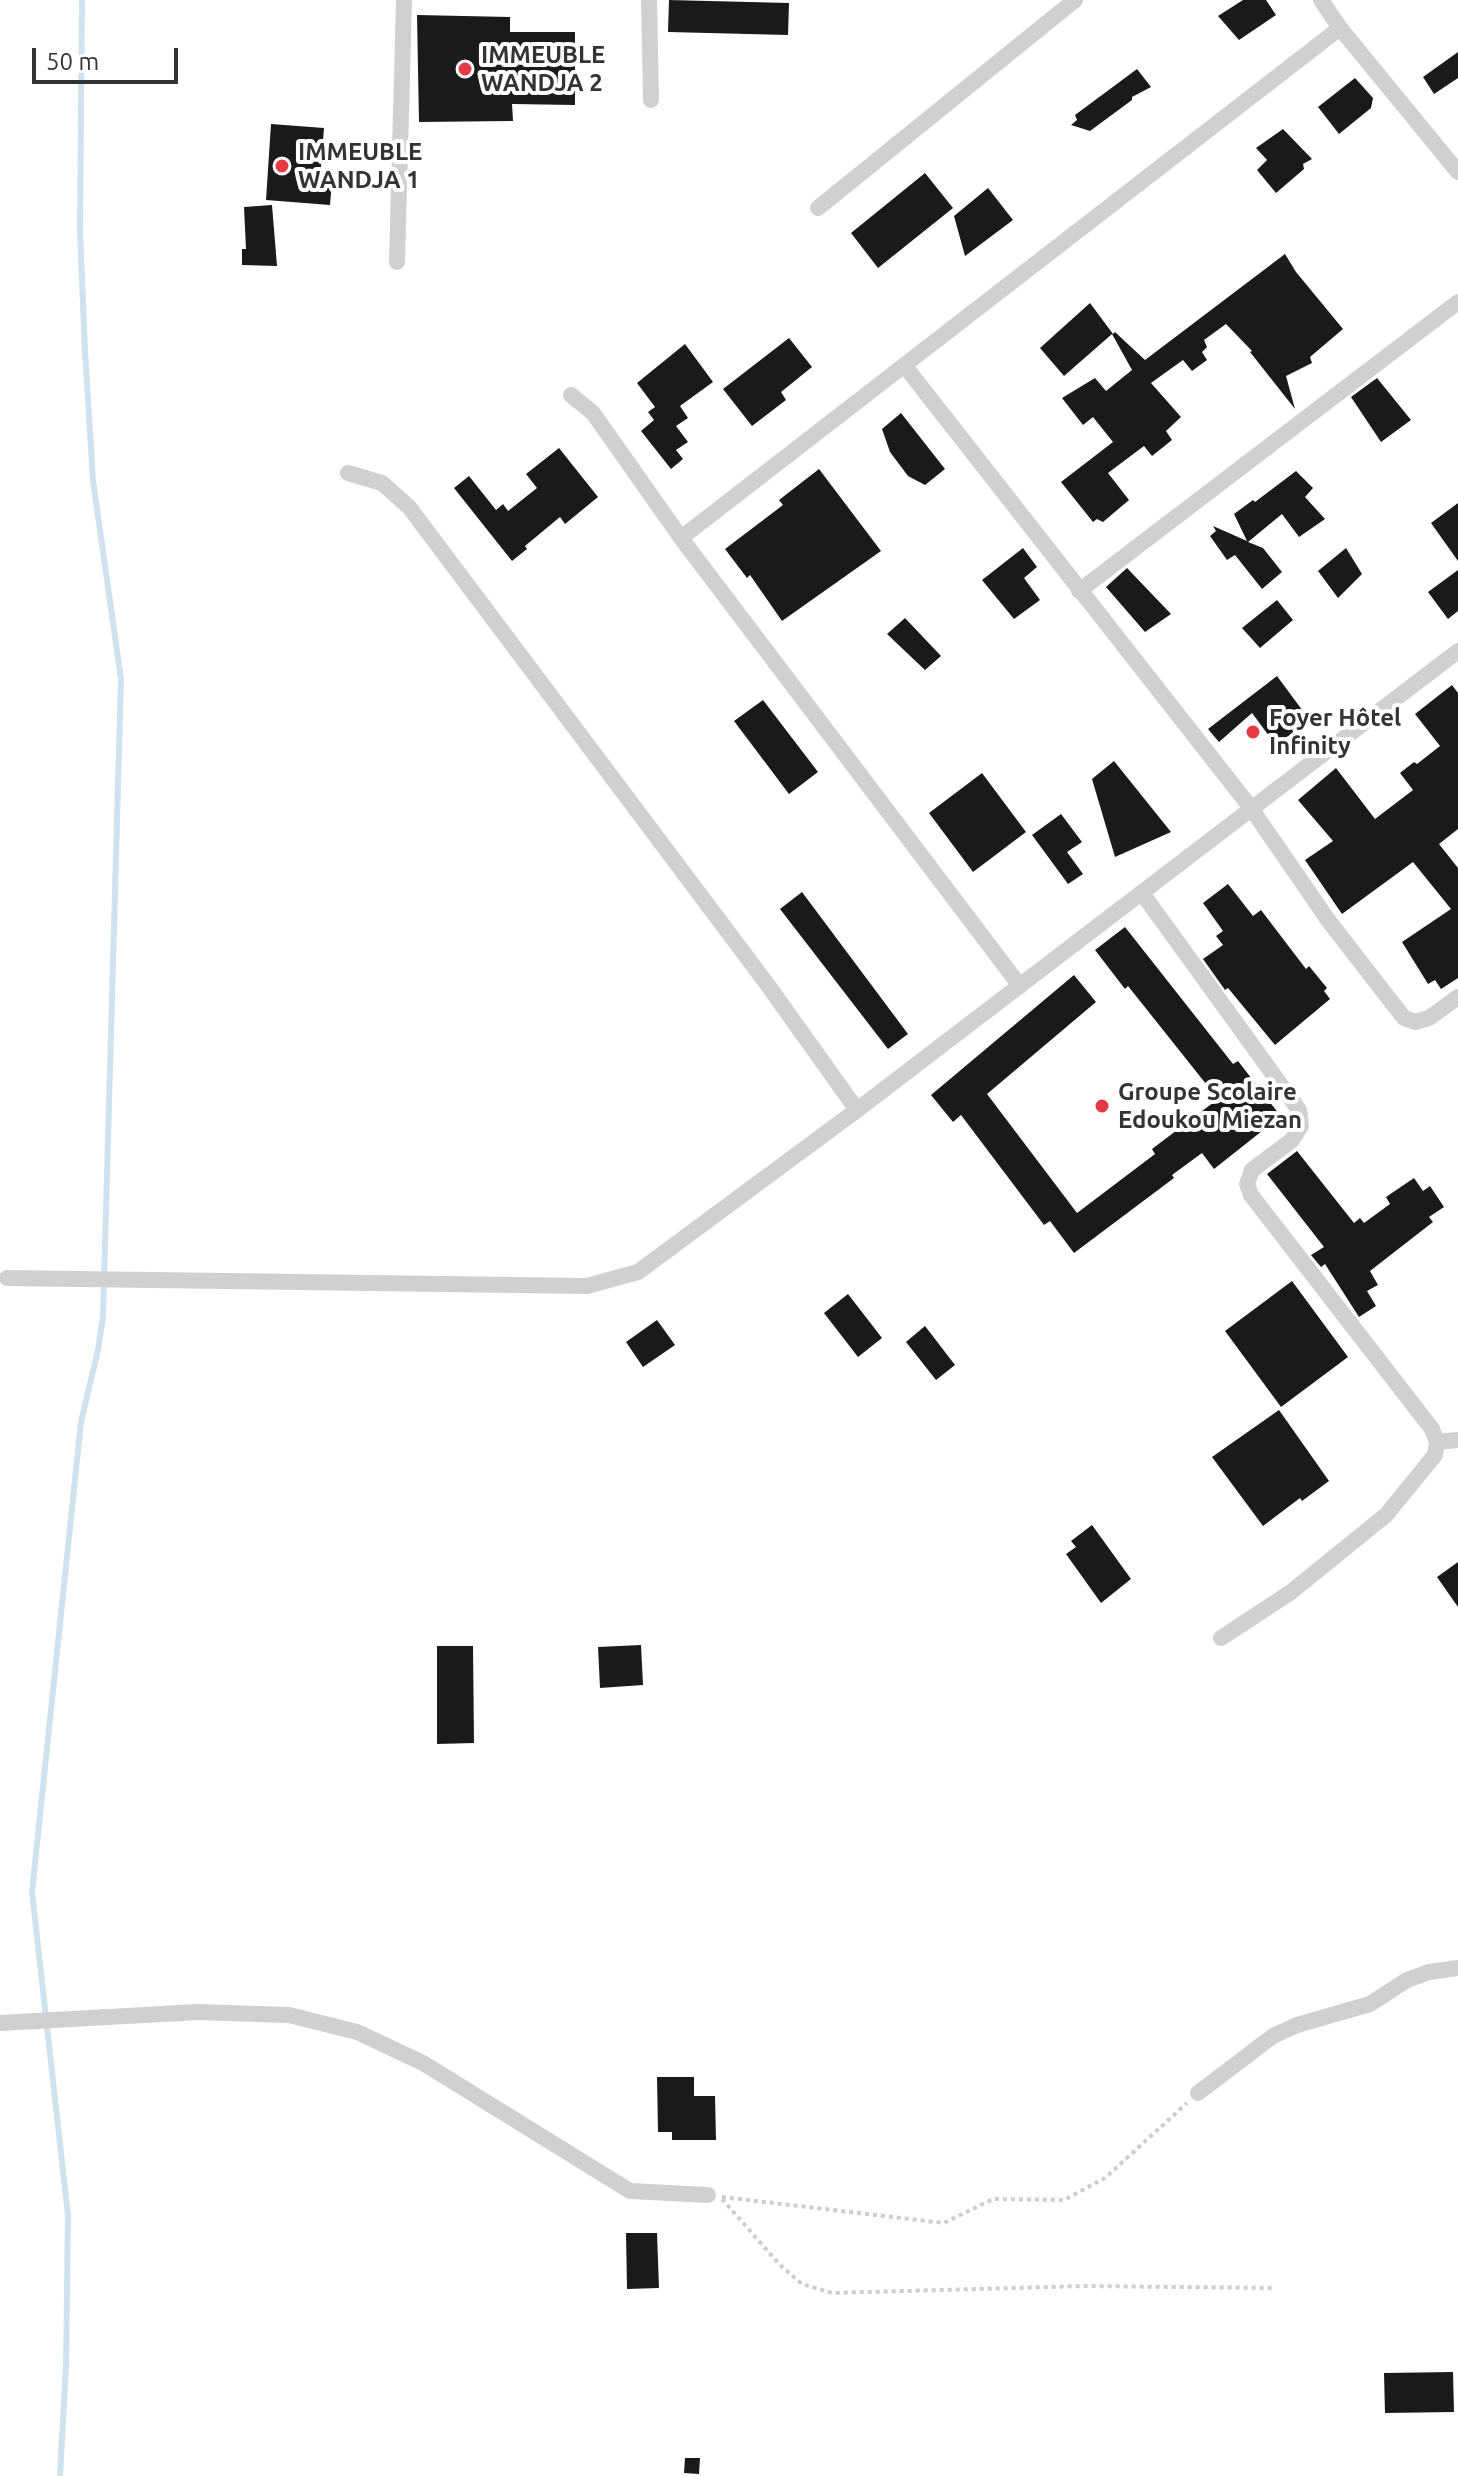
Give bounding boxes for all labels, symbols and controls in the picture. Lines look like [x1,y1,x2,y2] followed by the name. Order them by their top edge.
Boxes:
[36,32,182,82] scale bar
[481,41,605,97] place label: IMMEUBLE WANDJA 2
[46,48,99,75] text: 50 m
[456,60,474,78] marker: IMMEUBLE WANDJA 2
[298,138,422,194] place label: IMMEUBLE WANDJA 1
[273,157,291,175] marker: IMMEUBLE WANDJA 1
[1269,704,1401,760] place label: Foyer Hôtel Infinity
[1244,723,1262,741] marker: Foyer Hôtel Infinity
[1118,1078,1302,1134] place label: Groupe Scolaire Edoukou Miezan
[1093,1097,1111,1115] marker: Groupe Scolaire Edoukou Miezan

